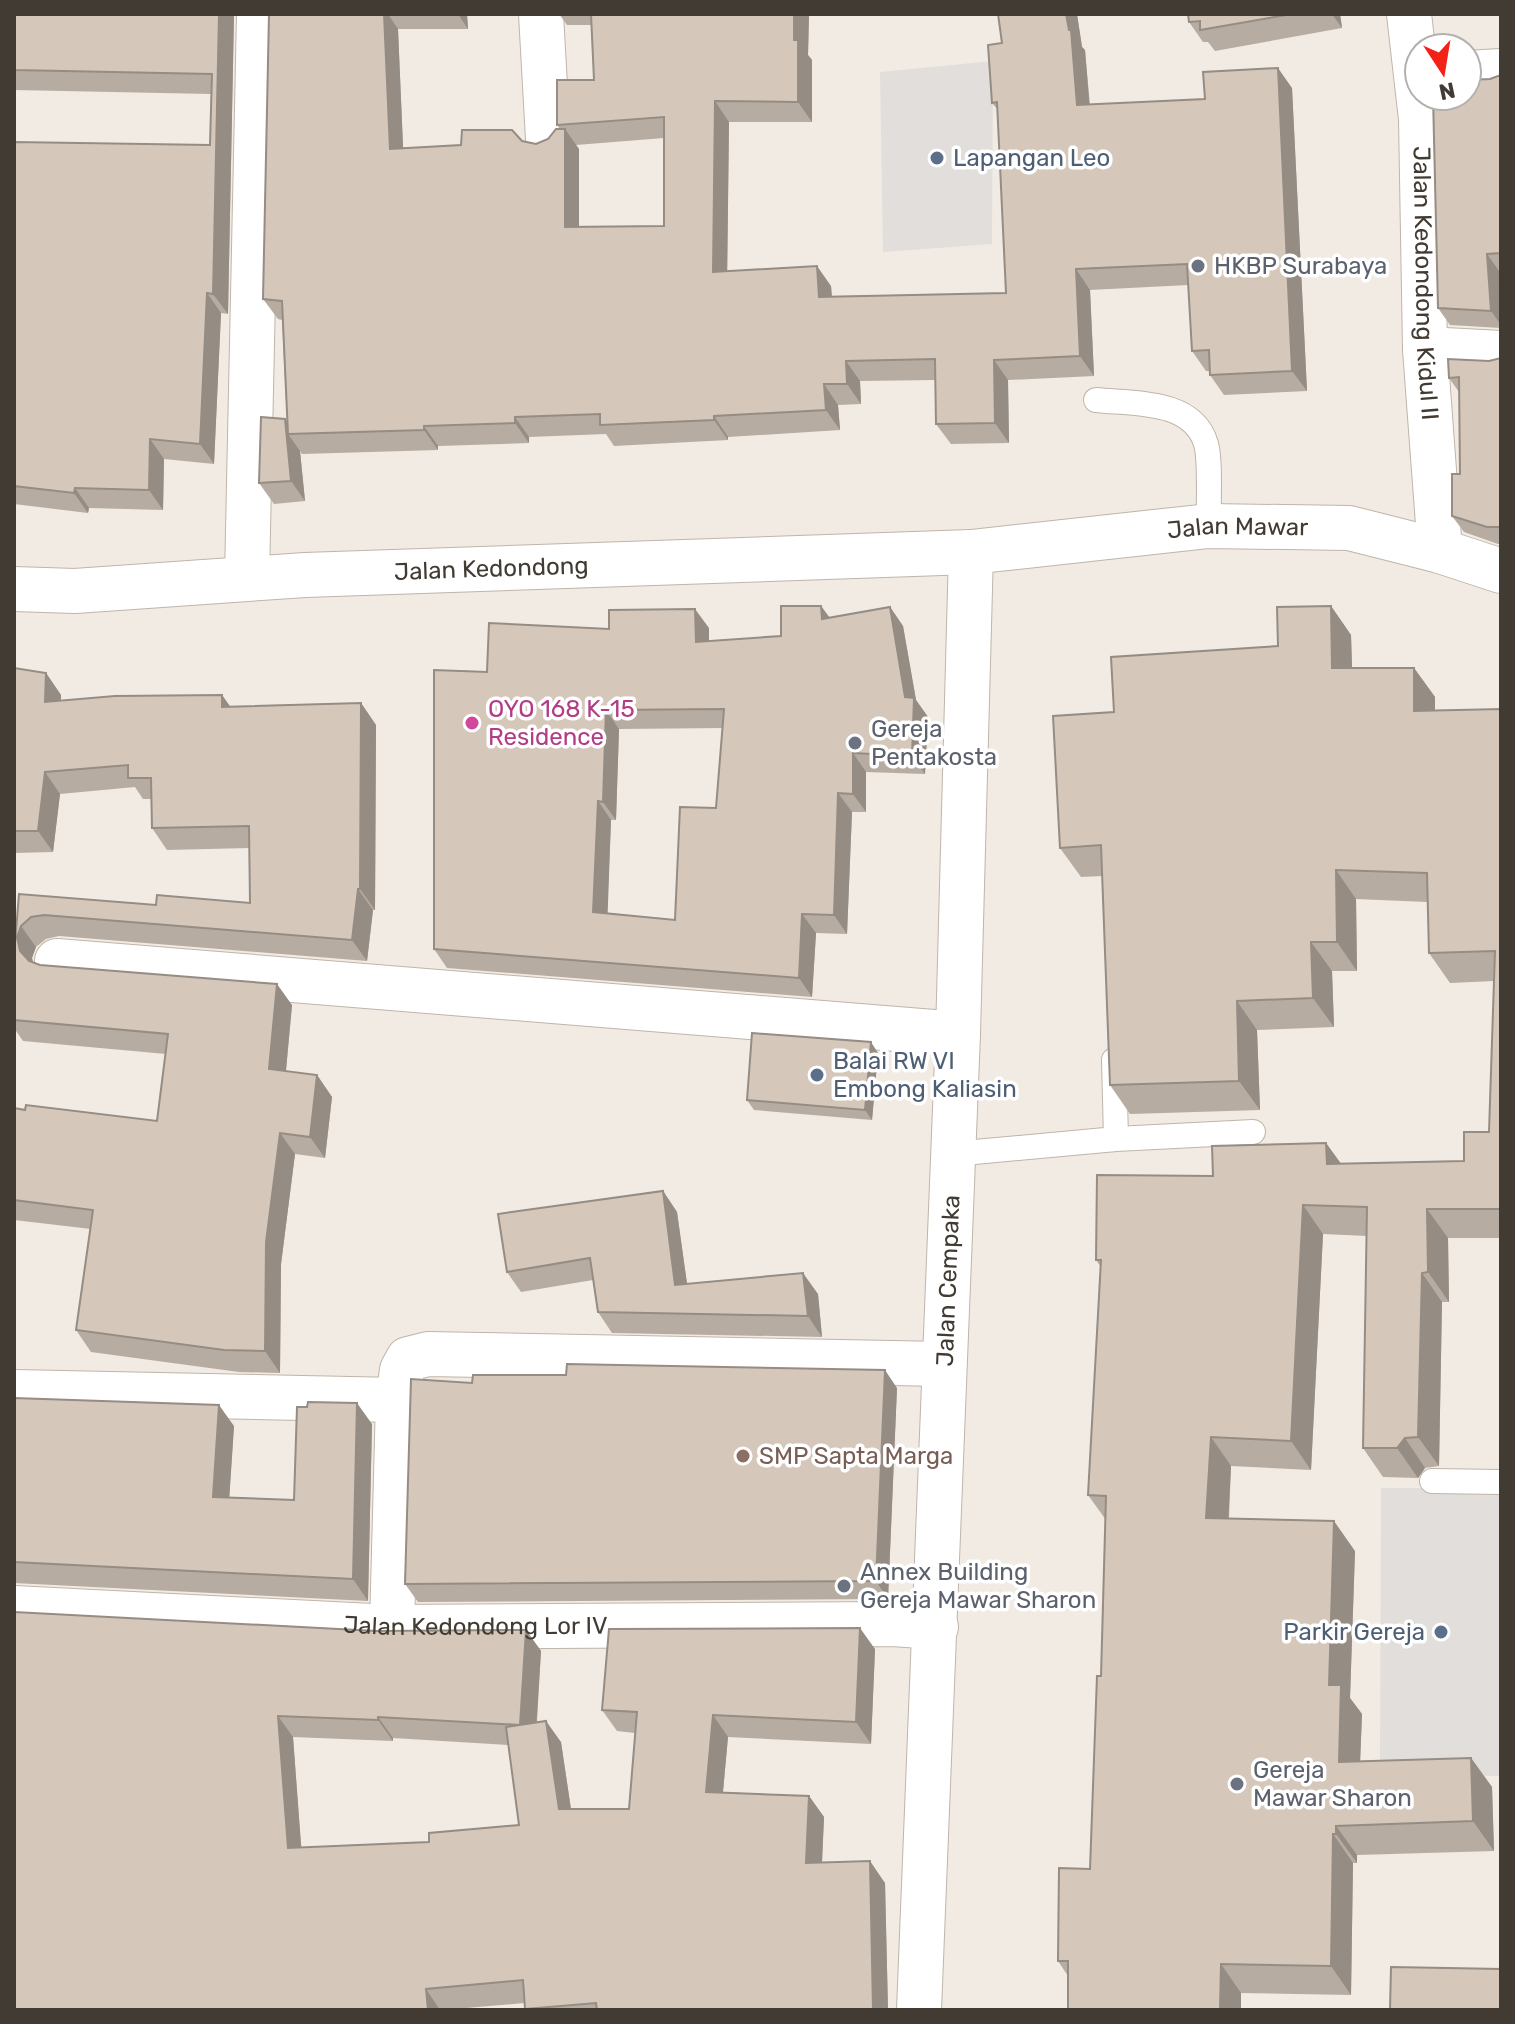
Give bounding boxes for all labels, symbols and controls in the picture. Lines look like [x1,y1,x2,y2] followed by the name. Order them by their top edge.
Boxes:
[1403,32,1483,112] north arrow
[1437,76,1458,106] text: N
[953,144,1110,172] place label: Lapangan Leo
[1407,146,1444,421] street label: Jalan Kedondong Kidul II
[928,149,946,167] marker: Lapangan Leo
[1214,252,1387,280] place label: HKBP Surabaya
[1189,257,1207,275] marker: HKBP Surabaya
[1166,512,1309,544] street label: Jalan Mawar
[394,551,589,586] street label: Jalan Kedondong
[488,695,635,751] place label: OYO 168 K-15 Residence
[463,714,481,732] marker: OYO 168 K-15 Residence
[871,715,997,771] place label: Gereja Pentakosta
[846,734,864,752] marker: Gereja Pentakosta
[833,1047,1017,1103] place label: Balai RW VI Embong Kaliasin
[808,1066,826,1084] marker: Balai RW VI Embong Kaliasin
[931,1194,966,1367] street label: Jalan Cempaka
[759,1442,953,1470] place label: SMP Sapta Marga
[734,1447,752,1465] marker: SMP Sapta Marga
[860,1558,1096,1614] place label: Annex Building Gereja Mawar Sharon
[835,1577,853,1595] marker: Annex Building Gereja Mawar Sharon
[343,1611,608,1641] street label: Jalan Kedondong Lor IV
[1283,1618,1425,1646] place label: Parkir Gereja
[1432,1623,1450,1641] marker: Parkir Gereja
[1253,1756,1412,1812] place label: Gereja Mawar Sharon
[1228,1775,1246,1793] marker: Gereja Mawar Sharon

